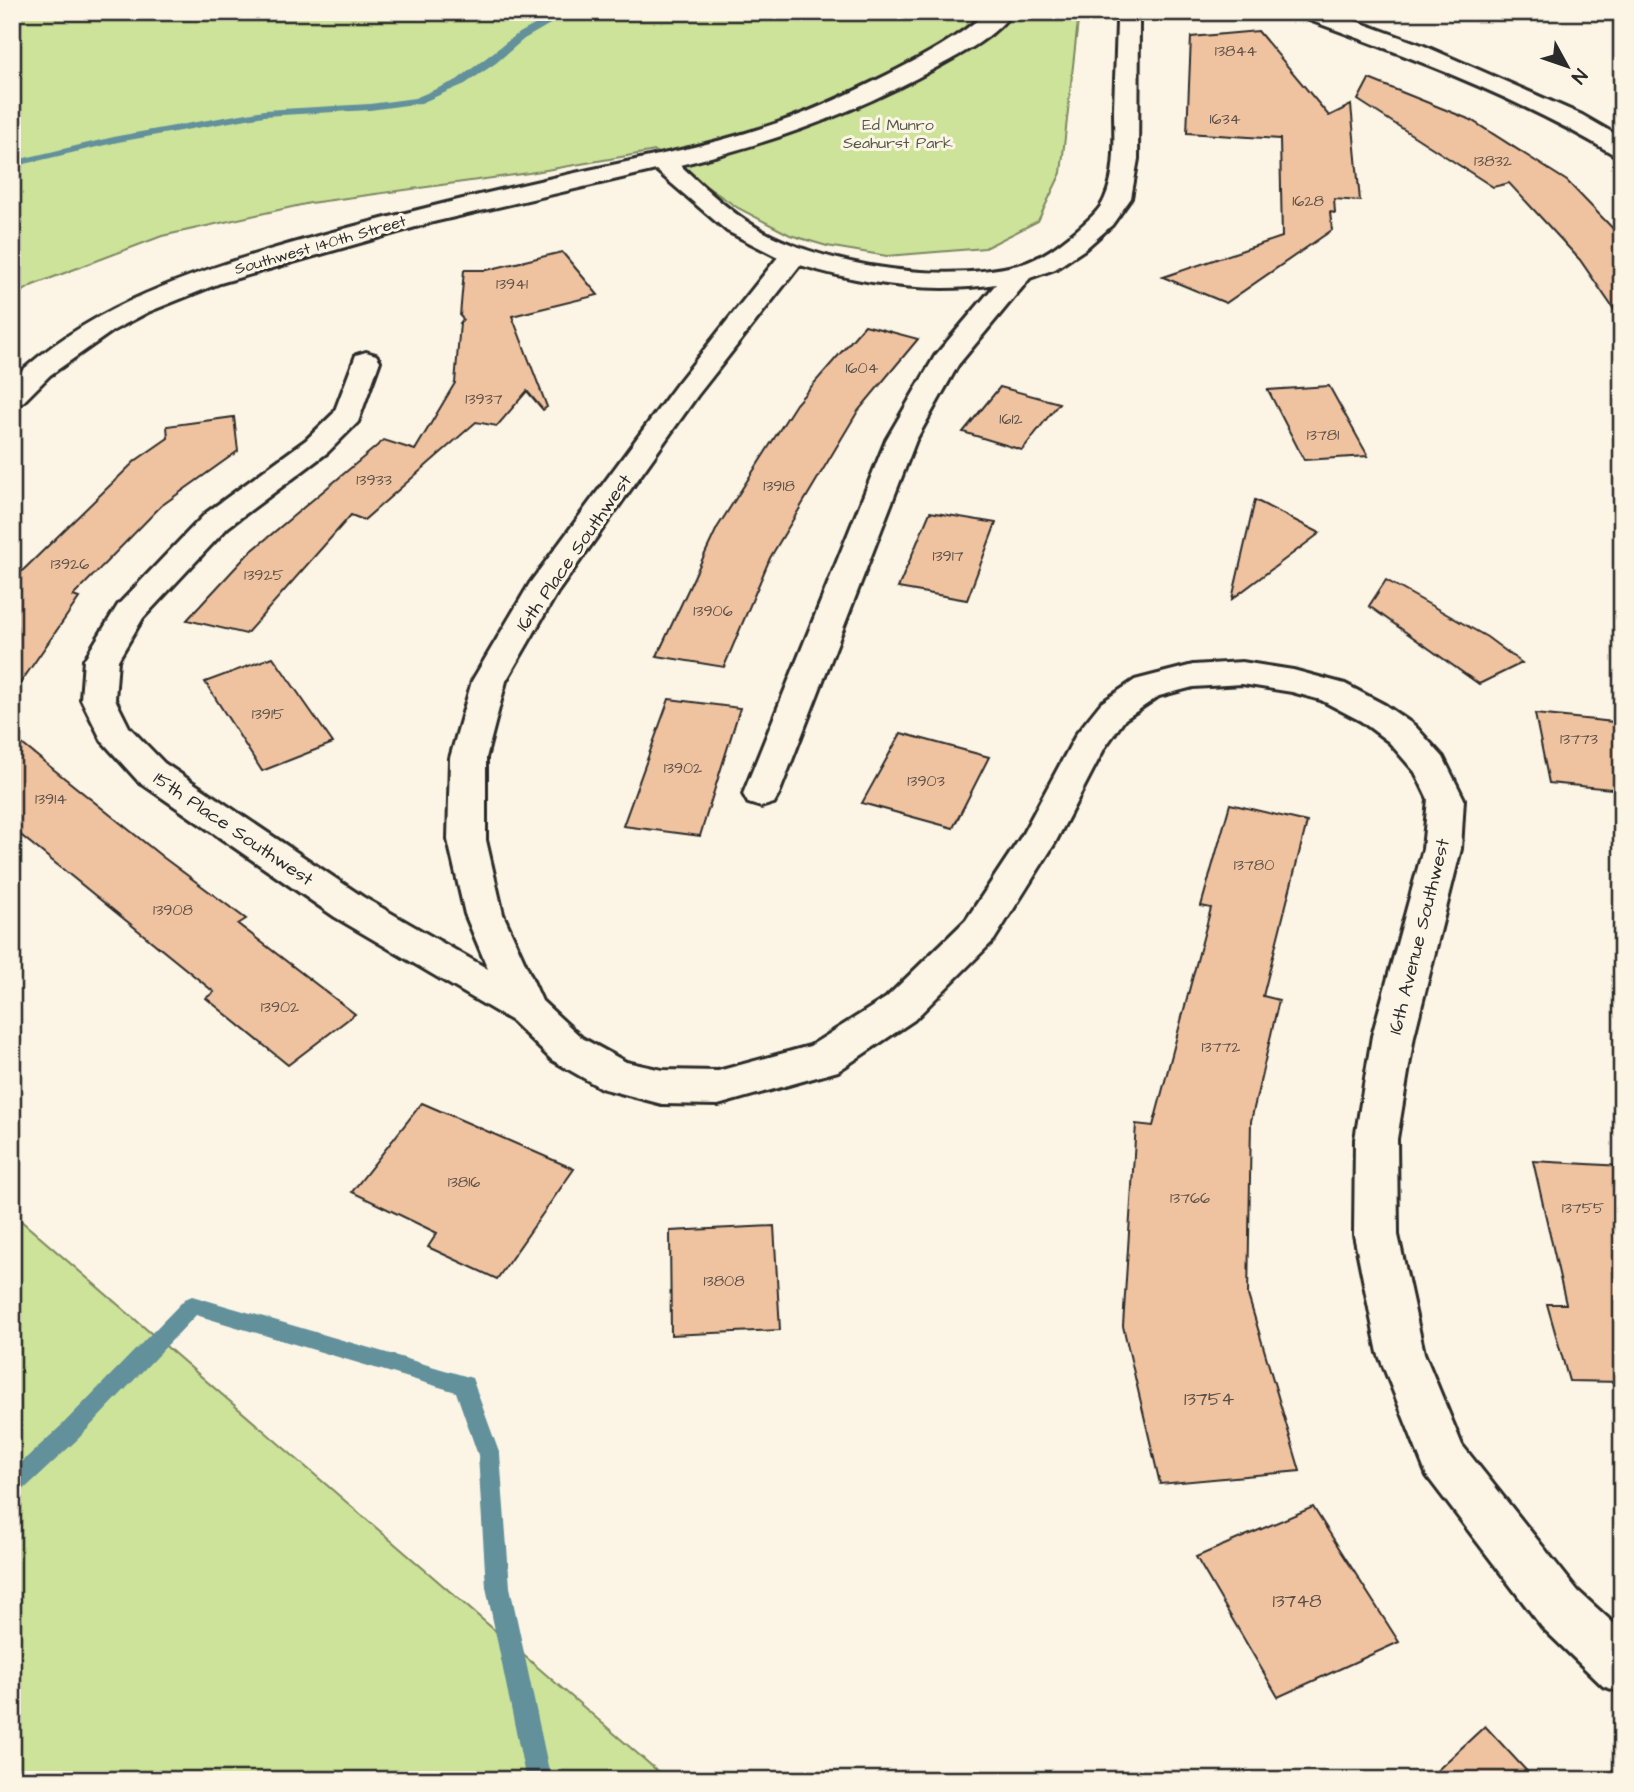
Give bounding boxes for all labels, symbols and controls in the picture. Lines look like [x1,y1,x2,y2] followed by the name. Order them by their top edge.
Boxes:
[1532,32,1602,102] north arrow
[1215,40,1257,62] house number: 13844
[1565,63,1593,89] text: N
[1209,108,1241,130] house number: 1634
[843,114,953,154] park label: Ed Munro Seahurst Park
[1474,150,1512,172] house number: 13832
[1292,190,1324,212] house number: 1628
[232,210,409,280] street label: Southwest 140th Street
[496,273,528,295] house number: 13941
[845,357,879,379] house number: 1604
[465,388,503,410] house number: 13937
[999,408,1023,430] house number: 1612
[1307,424,1339,446] house number: 13781
[356,469,392,491] house number: 13933
[510,469,639,637] street label: 16th Place Southwest
[763,475,795,497] house number: 13918
[932,545,964,567] house number: 13917
[51,553,89,575] house number: 13926
[244,564,285,586] house number: 13925
[693,600,733,622] house number: 13906
[252,703,285,725] house number: 13915
[1560,728,1598,750] house number: 13773
[664,757,702,779] house number: 13902
[148,766,319,893] street label: 15th Place Southwest
[907,770,945,792] house number: 13903
[35,788,67,810] house number: 13914
[1382,835,1457,1037] street label: 16th Avenue Southwest
[1234,854,1274,876] house number: 13780
[153,899,193,921] house number: 13908
[261,996,299,1018] house number: 13902
[1201,1036,1241,1058] house number: 13772
[448,1171,480,1193] house number: 13816
[1170,1187,1210,1209] house number: 13766
[1562,1197,1605,1219] house number: 13755
[703,1270,745,1292] house number: 13808
[1184,1386,1234,1413] house number: 13754
[1272,1588,1322,1615] house number: 13748

